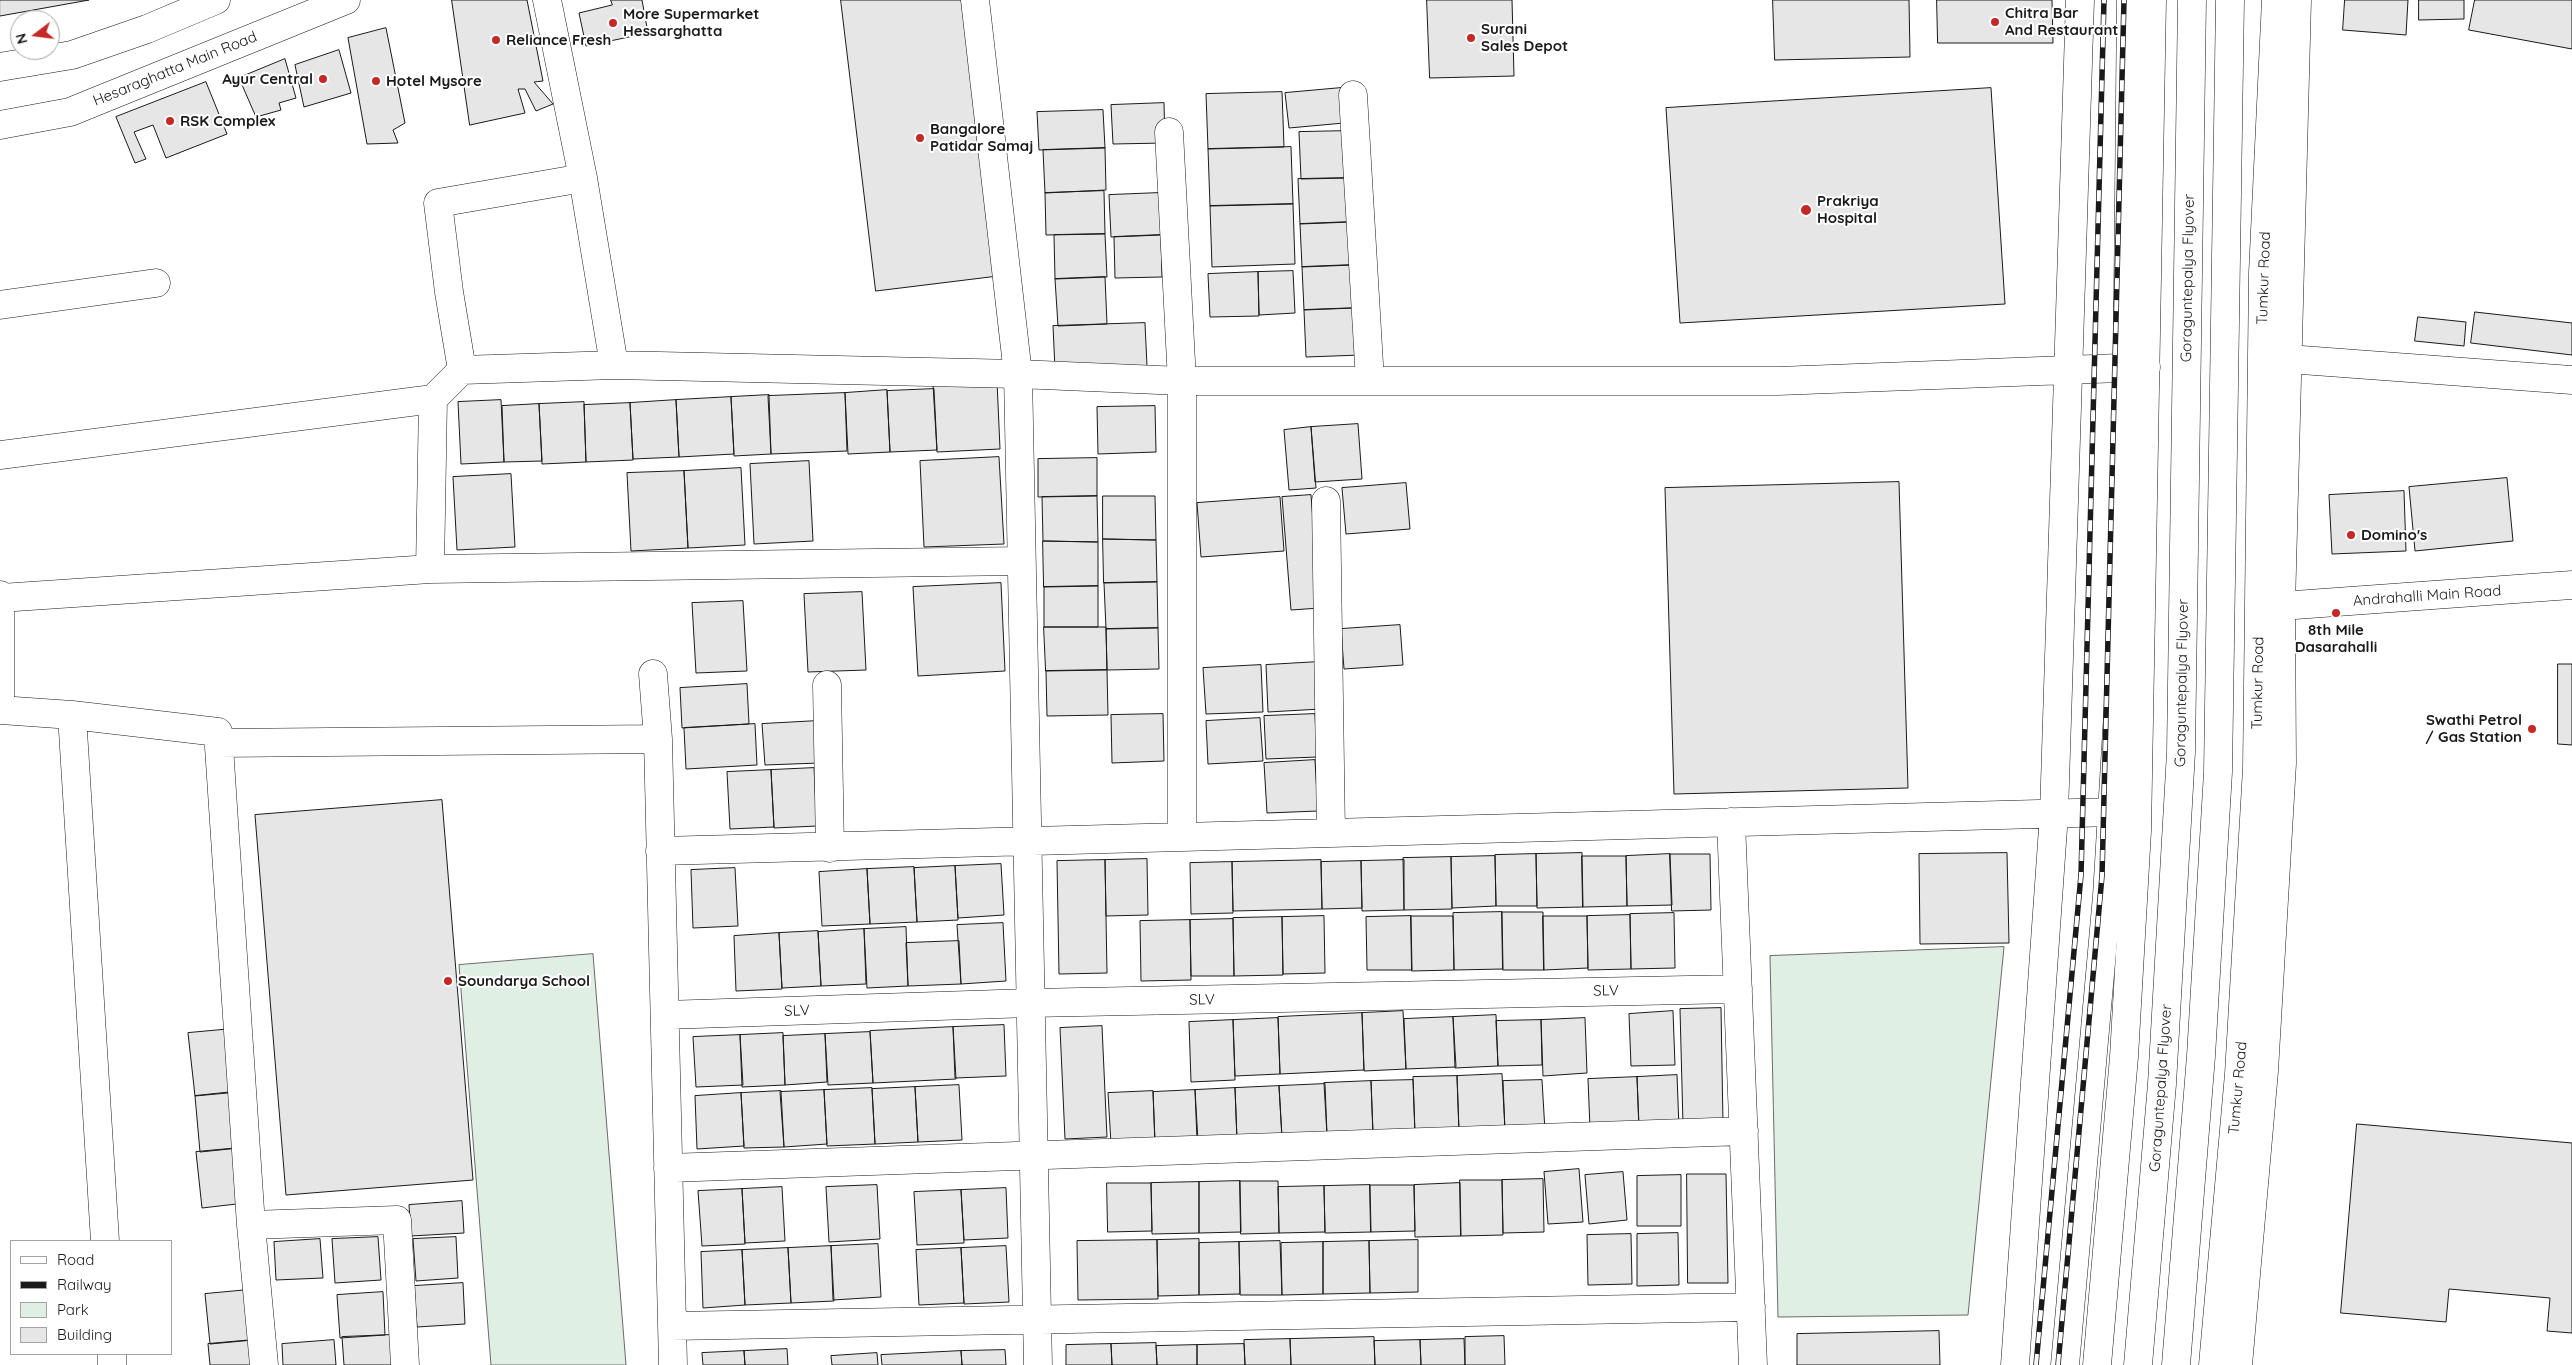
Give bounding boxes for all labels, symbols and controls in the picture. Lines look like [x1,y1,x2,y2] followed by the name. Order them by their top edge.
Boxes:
[2005,4,2118,39] place label: Chitra Bar And Restaurant
[623,5,759,40] place label: More Supermarket Hessarghatta
[10,10,60,60] north arrow
[1989,16,2001,28] marker: Chitra Bar And Restaurant
[607,17,619,29] marker: More Supermarket Hessarghatta
[1481,20,1568,55] place label: Surani Sales Depot
[90,28,260,110] street label: Hesaraghatta Main Road
[11,31,32,46] text: N
[506,31,611,49] place label: Reliance Fresh
[1465,32,1477,44] marker: Surani Sales Depot
[490,34,502,46] marker: Reliance Fresh
[222,70,313,88] place label: Ayur Central
[386,72,482,90] place label: Hotel Mysore
[317,73,329,85] marker: Ayur Central
[370,75,382,87] marker: Hotel Mysore
[180,112,275,130] place label: RSK Complex
[164,115,176,127] marker: RSK Complex
[930,120,1033,155] place label: Bangalore Patidar Samaj
[914,132,926,144] marker: Bangalore Patidar Samaj
[1817,192,1879,227] place label: Prakriya Hospital
[2178,194,2198,362] street label: Goraguntepalya Flyover
[1799,203,1813,217] marker: Prakriya Hospital
[2253,231,2275,325] street label: Tumkur Road
[2361,526,2427,544] place label: Domino's
[2345,529,2357,541] marker: Domino's
[2352,582,2502,610] street label: Andrahalli Main Road
[2172,599,2192,767] street label: Goraguntepalya Flyover
[2330,607,2342,619] marker: 8th Mile Dasarahalli
[2295,621,2377,656] place label: 8th Mile Dasarahalli
[2248,636,2268,730] street label: Tumkur Road
[2425,711,2522,746] place label: Swathi Petrol / Gas Station
[2526,723,2538,735] marker: Swathi Petrol / Gas Station
[458,972,590,990] place label: Soundarya School
[442,975,454,987] marker: Soundarya School
[1593,982,1619,1000] street label: SLV
[1189,991,1215,1009] street label: SLV
[784,1002,810,1020] street label: SLV
[2146,1003,2176,1173] street label: Goraguntepalya Flyover
[2225,1041,2251,1135] street label: Tumkur Road
[10,1240,172,1355] legend
[57,1250,94,1269] text: Road
[57,1275,112,1294] text: Railway
[57,1300,89,1319] text: Park
[57,1325,112,1344] text: Building

